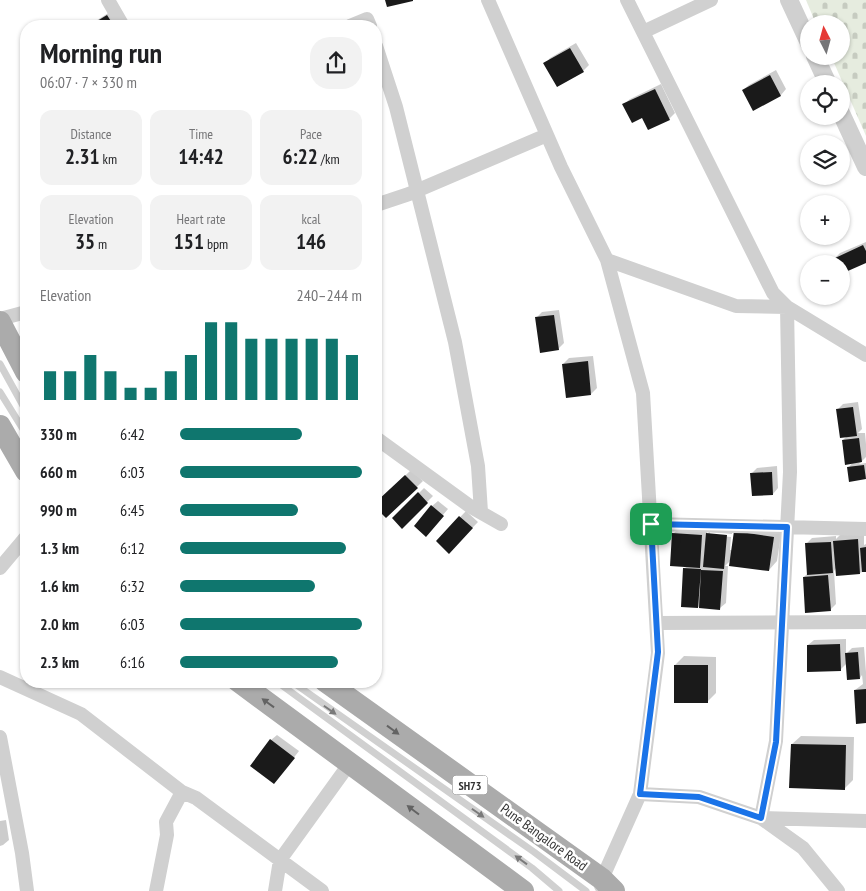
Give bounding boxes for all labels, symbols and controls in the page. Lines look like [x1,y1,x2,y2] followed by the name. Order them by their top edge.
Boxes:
[800,15,850,65] north arrow
[800,15,850,305] map controls
[40,34,162,71] text: Morning run
[310,37,362,89] button: share
[40,72,137,92] text: 06:07 · 7 × 330 m
[800,75,850,125] button: locate
[70,125,112,143] text: Distance
[189,125,213,143] text: Time
[300,125,322,143] text: Pace
[800,135,850,185] button: layers
[65,143,100,170] text: 2.31
[178,143,224,170] text: 14:42
[282,143,318,170] text: 6:22
[100,150,117,168] text: km
[318,150,340,168] text: /km
[800,195,850,245] button: +
[69,210,113,228] text: Elevation
[177,210,225,228] text: Heart rate
[301,210,321,228] text: kcal
[75,228,95,255] text: 35
[174,228,204,255] text: 151
[296,228,326,255] text: 146
[95,235,107,253] text: m
[204,235,228,253] text: bpm
[800,255,850,305] button: −
[40,285,91,305] text: Elevation
[297,285,362,305] text: 240–244 m
[40,424,77,444] text: 330 m
[120,424,145,444] text: 6:42
[40,462,77,482] text: 660 m
[120,462,145,482] text: 6:03
[40,500,77,520] text: 990 m
[120,500,145,520] text: 6:45
[630,503,672,545] pin
[637,510,665,538] icon: arrive
[40,538,79,558] text: 1.3 km
[120,538,145,558] text: 6:12
[40,576,79,596] text: 1.6 km
[120,576,145,596] text: 6:32
[40,614,79,634] text: 2.0 km
[120,614,145,634] text: 6:03
[40,652,79,672] text: 2.3 km
[120,652,145,672] text: 6:16
[262,698,275,709] one-way arrow
[323,705,337,715] one-way arrow
[386,725,400,735] one-way arrow
[452,776,488,794] road number: SH73
[497,800,591,874] street label: Pune Bangalore Road
[406,805,420,815] one-way arrow
[471,808,484,818] one-way arrow
[514,855,528,865] one-way arrow

